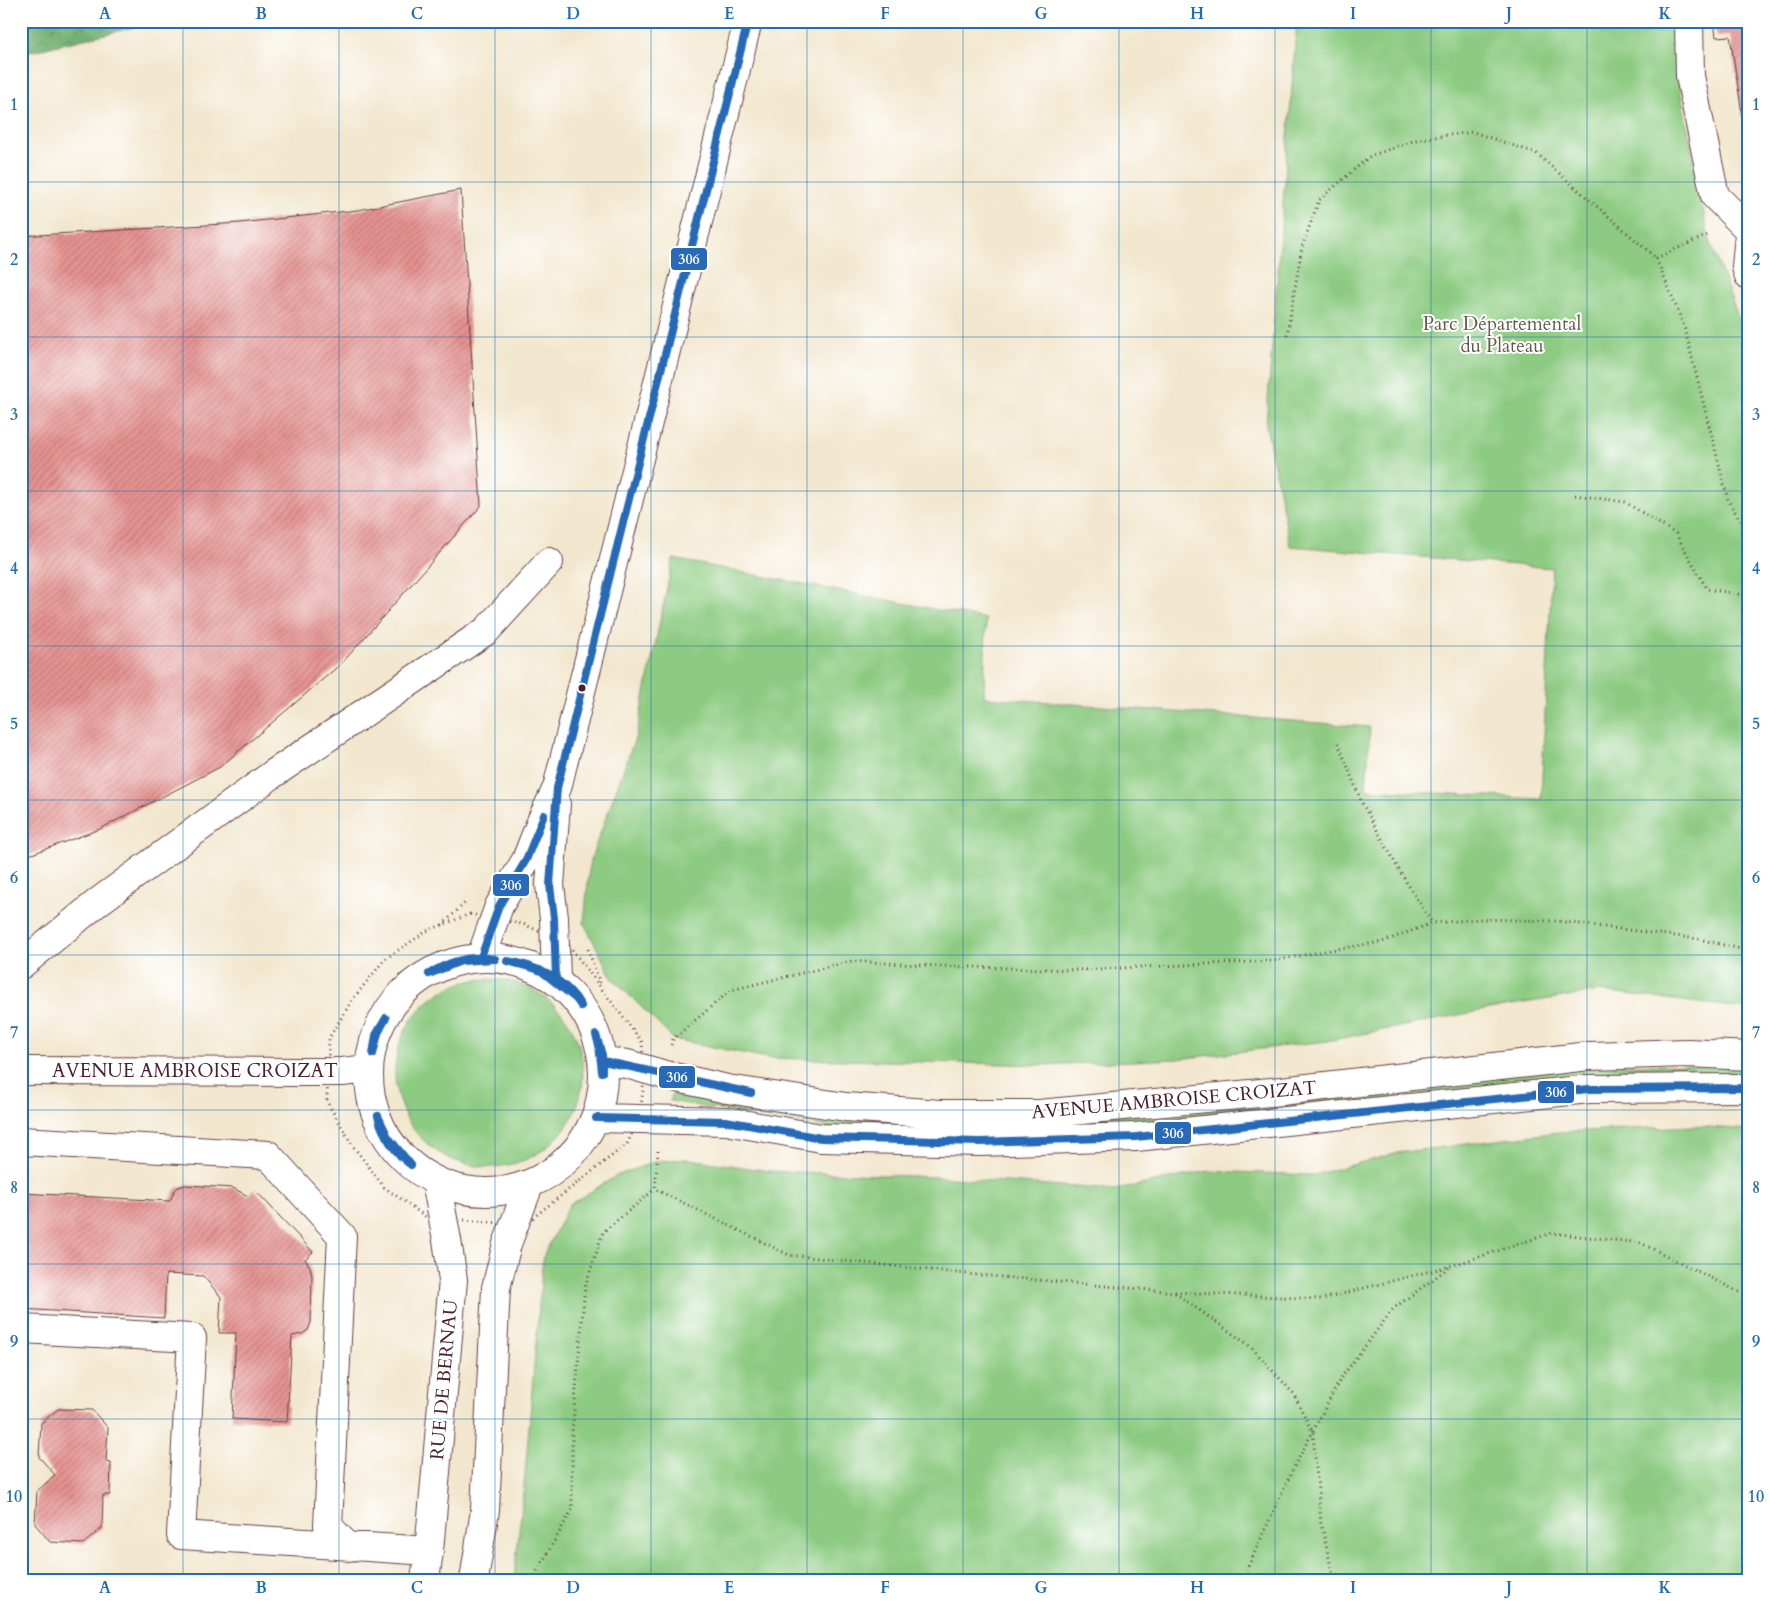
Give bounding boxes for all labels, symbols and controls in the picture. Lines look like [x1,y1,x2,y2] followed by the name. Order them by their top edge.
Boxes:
[99,3,111,25] text: A
[255,3,267,25] text: B
[411,3,423,25] text: C
[566,3,580,25] text: D
[724,3,734,25] text: E
[880,3,890,25] text: F
[1034,3,1048,25] text: G
[1190,3,1204,25] text: H
[1350,3,1356,25] text: I
[1504,3,1512,25] text: J
[1659,3,1672,25] text: K
[10,94,18,116] text: 1
[1752,94,1760,116] text: 1
[670,247,708,271] line badge: 306
[10,249,18,271] text: 2
[1752,249,1760,271] text: 2
[678,250,700,269] text: 306
[1423,311,1581,359] park label: Parc Départemental du Plateau
[10,404,18,426] text: 3
[1752,404,1760,426] text: 3
[10,558,18,580] text: 4
[1752,558,1760,580] text: 4
[577,683,587,693] unlabelled marker
[10,713,18,735] text: 5
[1752,713,1760,735] text: 5
[10,867,18,889] text: 6
[1752,867,1760,889] text: 6
[492,873,530,897] line badge: 306
[500,876,522,895] text: 306
[10,1022,18,1044] text: 7
[1752,1022,1760,1044] text: 7
[52,1058,338,1084] street label: AVENUE AMBROISE CROIZAT
[658,1065,696,1089] line badge: 306
[666,1068,688,1087] text: 306
[1030,1075,1318,1125] street label: AVENUE AMBROISE CROIZAT
[1537,1080,1575,1104] line badge: 306
[1545,1083,1567,1102] text: 306
[1154,1121,1192,1145] line badge: 306
[1162,1124,1184,1143] text: 306
[10,1177,18,1199] text: 8
[1752,1177,1760,1199] text: 8
[424,1298,464,1461] street label: RUE DE BERNAU
[10,1331,18,1353] text: 9
[1752,1331,1760,1353] text: 9
[6,1486,22,1508] text: 10
[1748,1486,1764,1508] text: 10
[99,1577,111,1599] text: A
[255,1577,267,1599] text: B
[411,1577,423,1599] text: C
[566,1577,580,1599] text: D
[724,1577,734,1599] text: E
[880,1577,890,1599] text: F
[1034,1577,1048,1599] text: G
[1190,1577,1204,1599] text: H
[1350,1577,1356,1599] text: I
[1504,1577,1512,1599] text: J
[1659,1577,1672,1599] text: K

